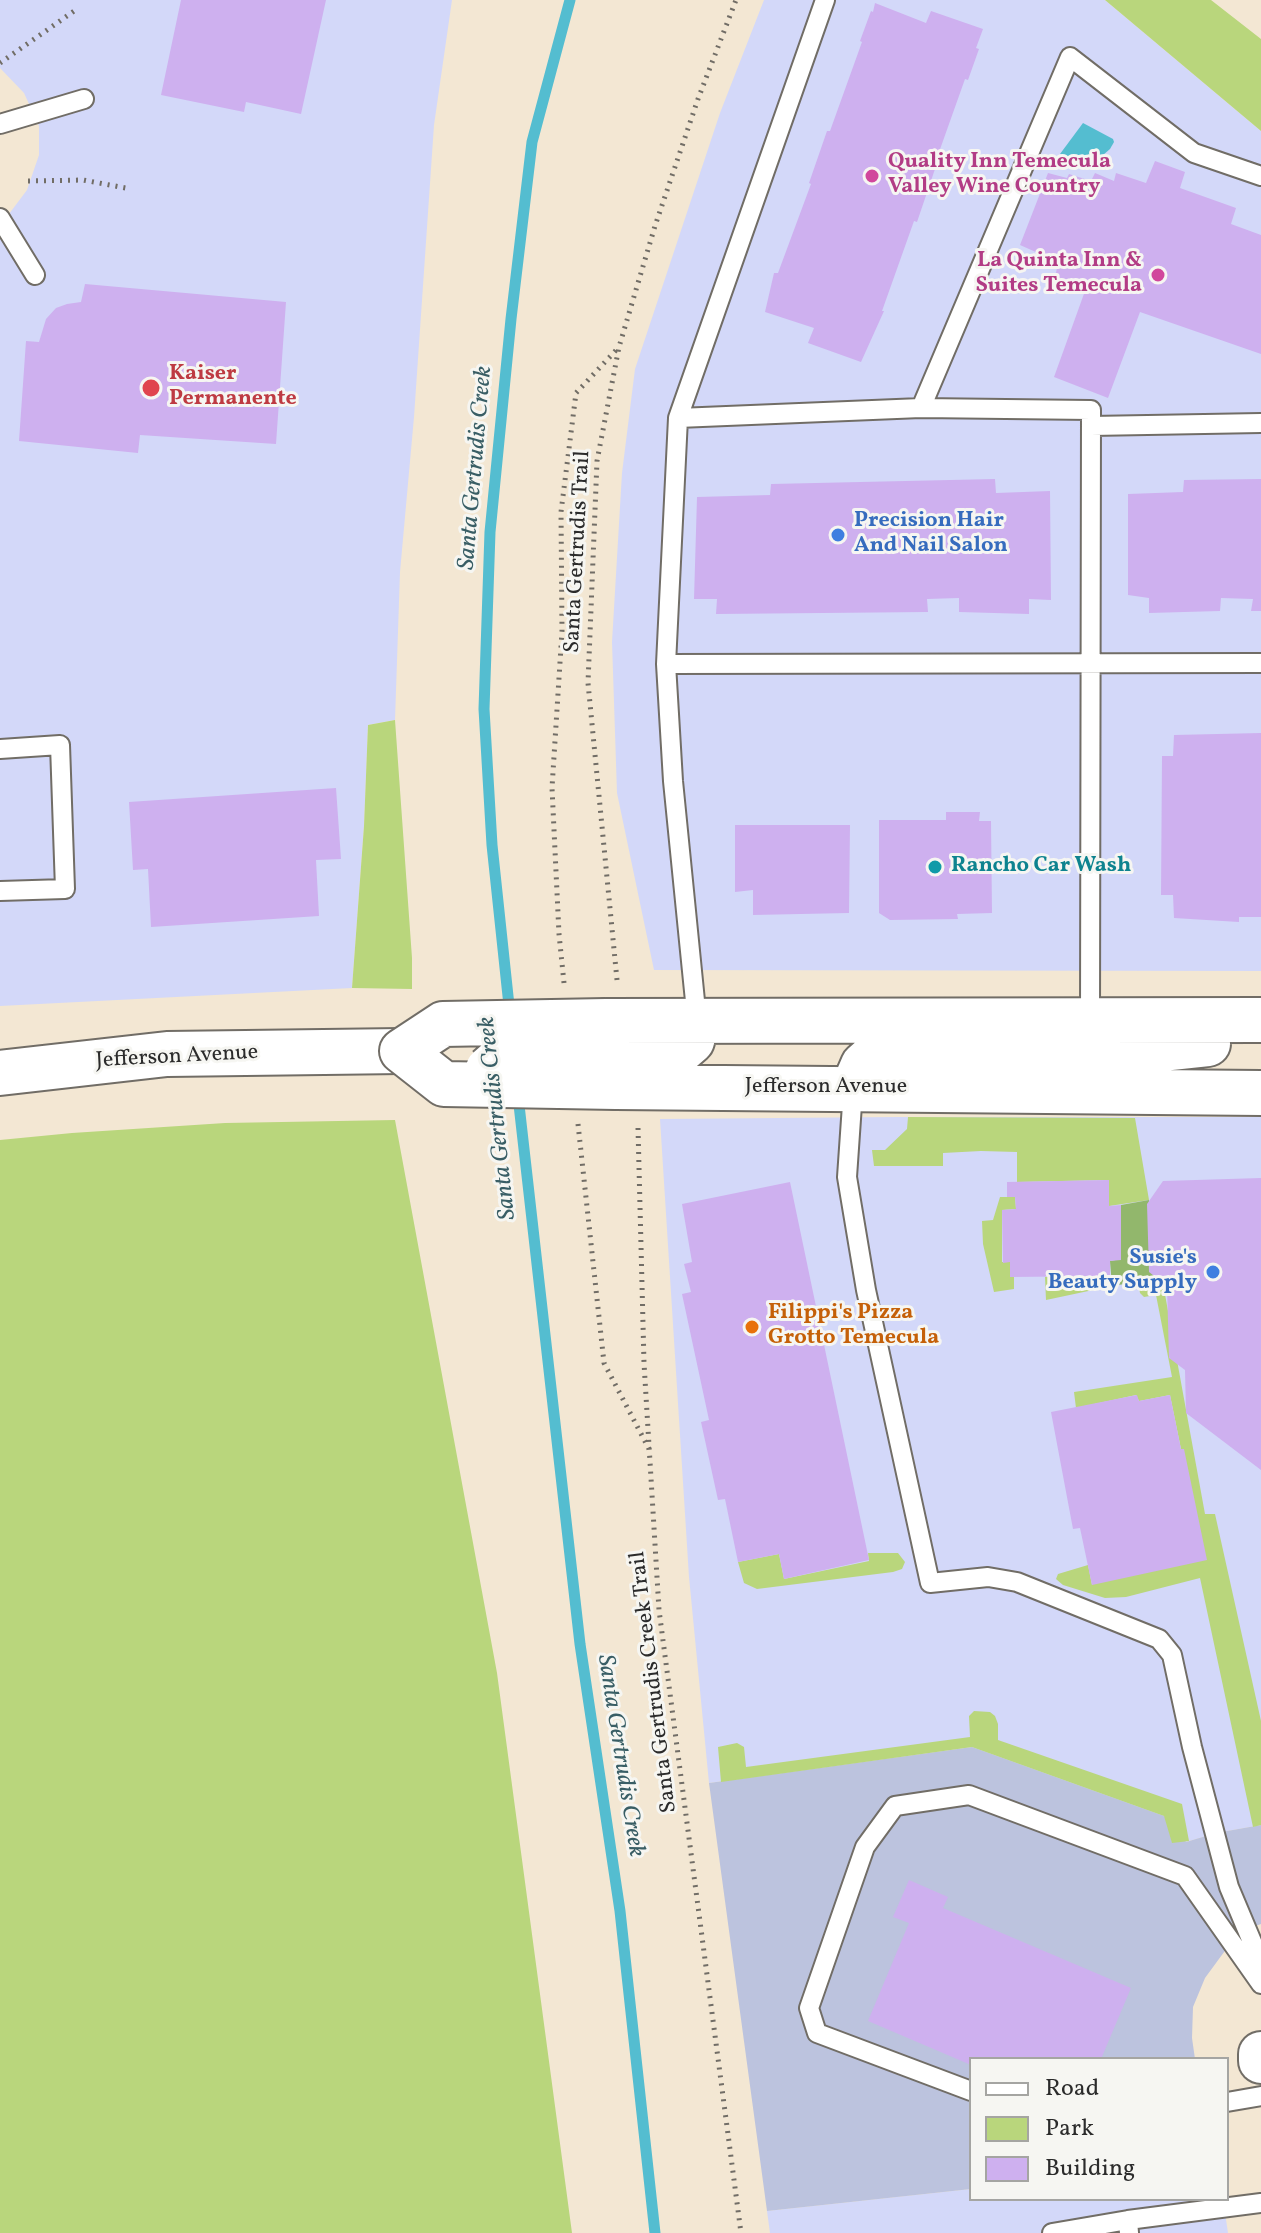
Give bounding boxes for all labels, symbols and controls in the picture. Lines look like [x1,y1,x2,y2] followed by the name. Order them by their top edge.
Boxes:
[888,150,1111,202] place label: Quality Inn Temecula Valley Wine Country
[863,167,881,185] marker: Quality Inn Temecula Valley Wine Country
[975,249,1142,300] place label: La Quinta Inn & Suites Temecula
[1149,266,1167,284] marker: La Quinta Inn & Suites Temecula
[169,362,297,414] place label: Kaiser Permanente
[454,365,500,571] water label: Santa Gertrudis Creek
[140,377,162,399] marker: Kaiser Permanente
[561,450,597,654] street label: Santa Gertrudis Trail
[854,509,1008,560] place label: Precision Hair And Nail Salon
[829,526,847,544] marker: Precision Hair And Nail Salon
[951,854,1131,880] place label: Rancho Car Wash
[926,858,944,876] marker: Rancho Car Wash
[474,1015,524,1221] water label: Santa Gertrudis Creek
[95,1041,259,1075] street label: Jefferson Avenue
[745,1075,907,1101] street label: Jefferson Avenue
[1048,1246,1197,1298] place label: Susie's Beauty Supply
[1204,1263,1222,1281] marker: Susie's Beauty Supply
[768,1301,939,1352] place label: Filippi's Pizza Grotto Temecula
[743,1318,761,1336] marker: Filippi's Pizza Grotto Temecula
[626,1550,684,1814] street label: Santa Gertrudis Creek Trail
[589,1653,649,1859] water label: Santa Gertrudis Creek
[969,2057,1229,2201] legend
[1045,2072,1099,2106] text: Road
[1045,2112,1094,2146] text: Park
[1045,2152,1135,2186] text: Building

